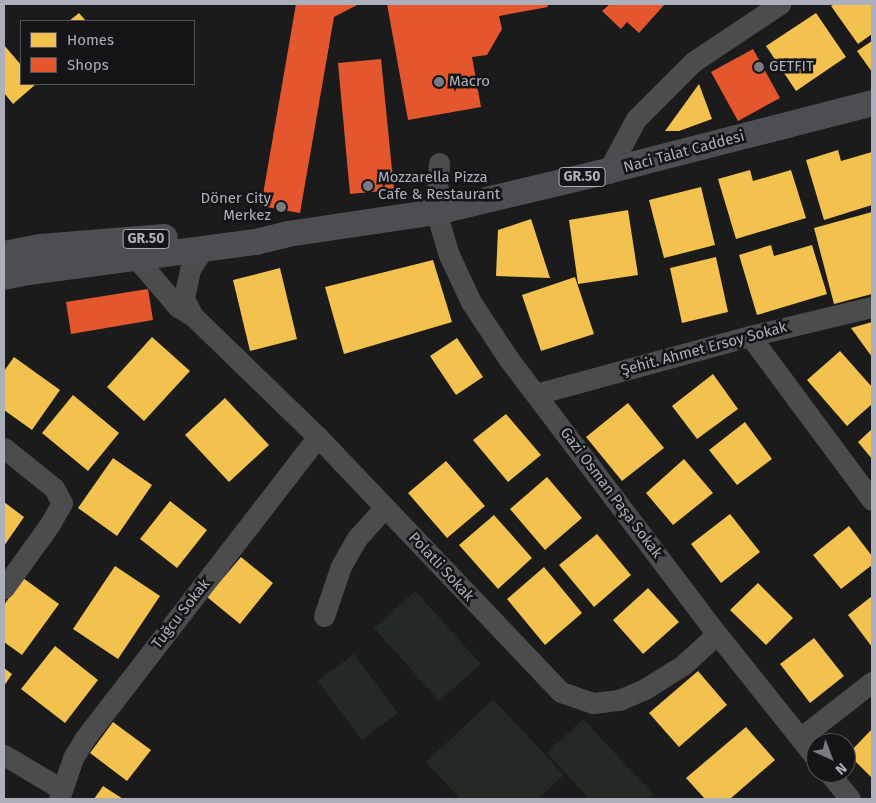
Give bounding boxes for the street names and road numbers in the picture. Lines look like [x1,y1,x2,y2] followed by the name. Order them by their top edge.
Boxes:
[622,127,746,177] street label: Naci Talat Caddesi
[558,166,606,188] road number: GR.50
[122,228,170,250] road number: GR.50
[619,318,789,380] street label: Şehit. Ahmet Ersoy Sokak
[556,424,666,562] street label: Gazi Osman Paşa Sokak
[405,529,477,605] street label: Polatli Sokak
[148,576,214,652] street label: Tuğcu Sokak

